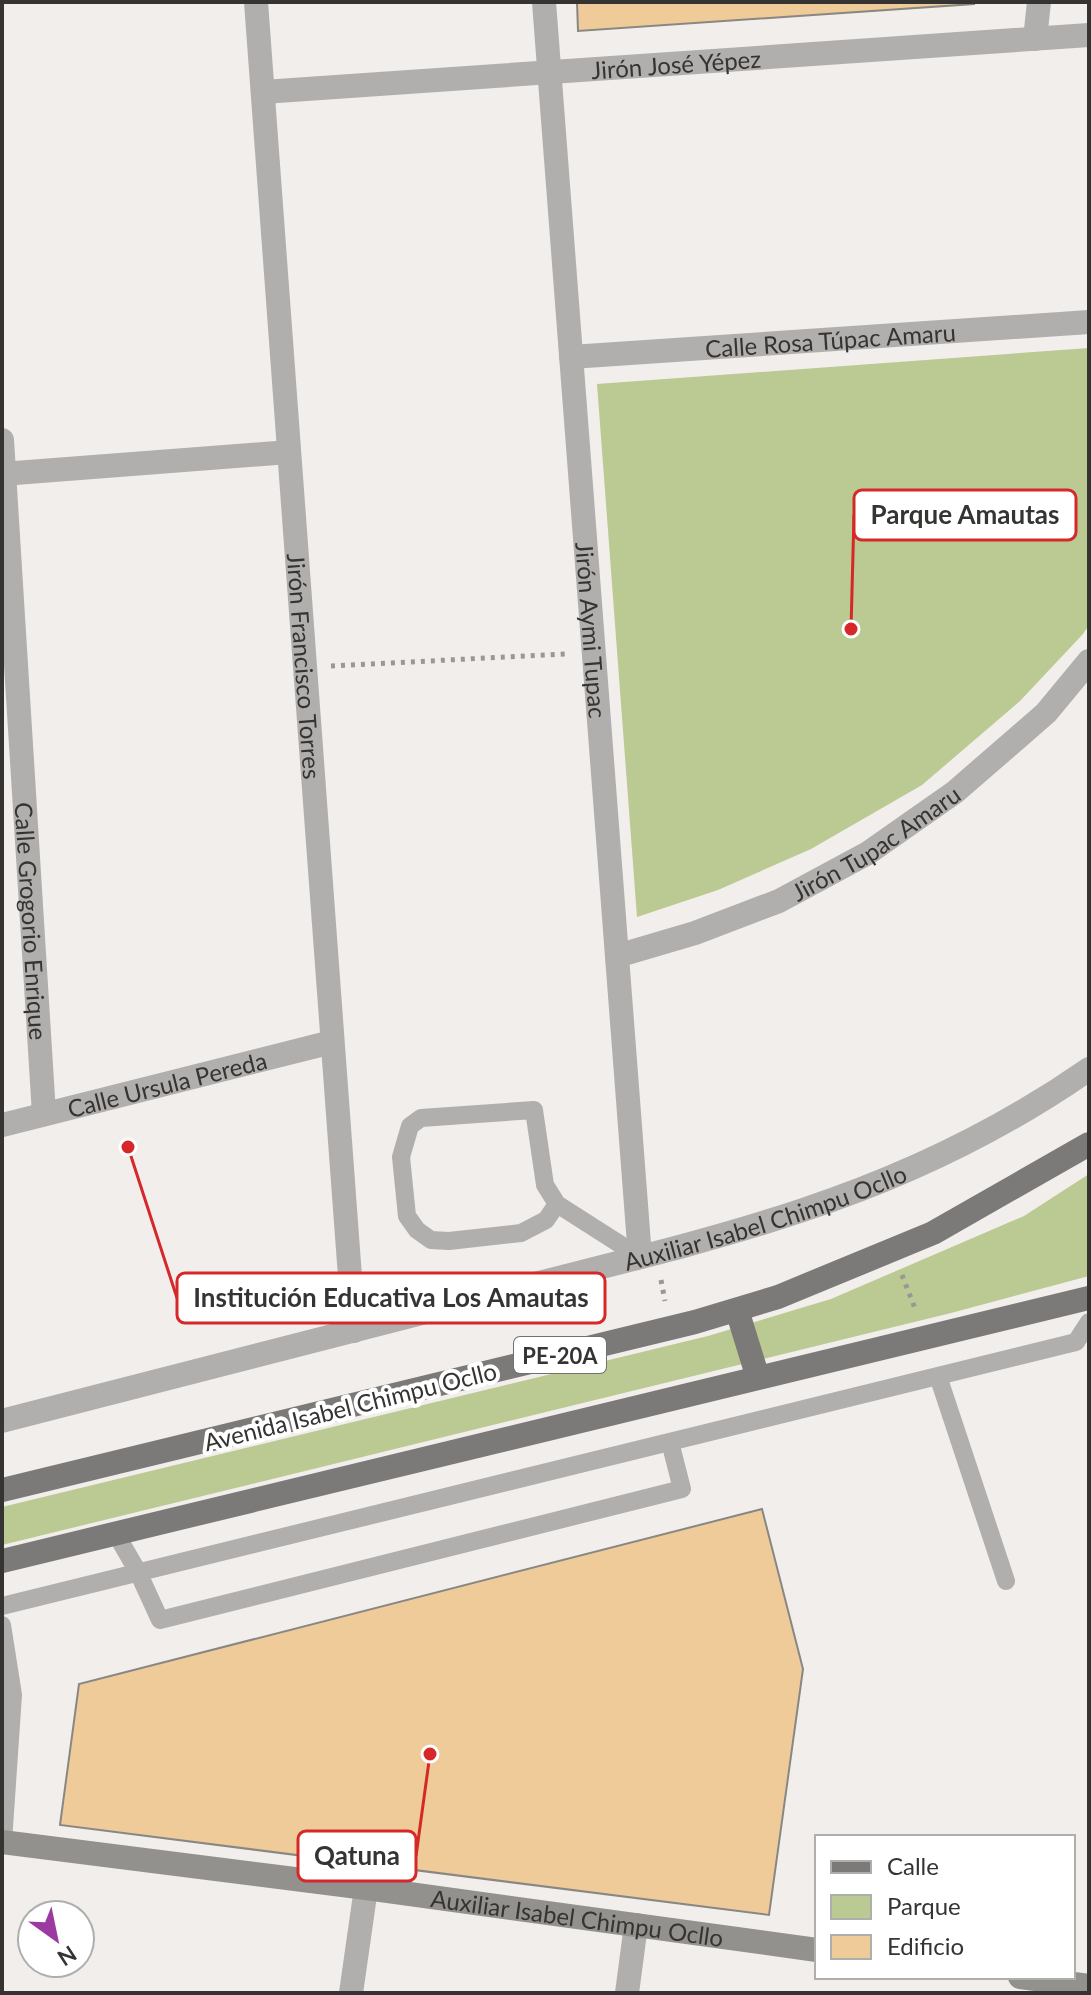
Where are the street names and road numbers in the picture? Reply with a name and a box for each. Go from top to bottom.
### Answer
street label: Jirón José Yépez [590,43,762,84]
street label: Calle Rosa Túpac Amaru [704,317,957,362]
street label: Jirón Aymi Tupac [571,541,613,719]
street label: Jirón Francisco Torres [282,552,328,780]
street label: Jirón Tupac Amaru [786,779,965,906]
street label: Calle Grogorio Enrique [10,801,54,1041]
street label: Calle Ursula Pereda [64,1045,270,1123]
street label: Auxiliar Isabel Chimpu Ocllo [621,1158,911,1275]
road number: PE-20A [514,1337,606,1373]
street label: Avenida Isabel Chimpu Ocllo [201,1356,499,1456]
street label: Auxiliar Isabel Chimpu Ocllo [429,1883,725,1951]

